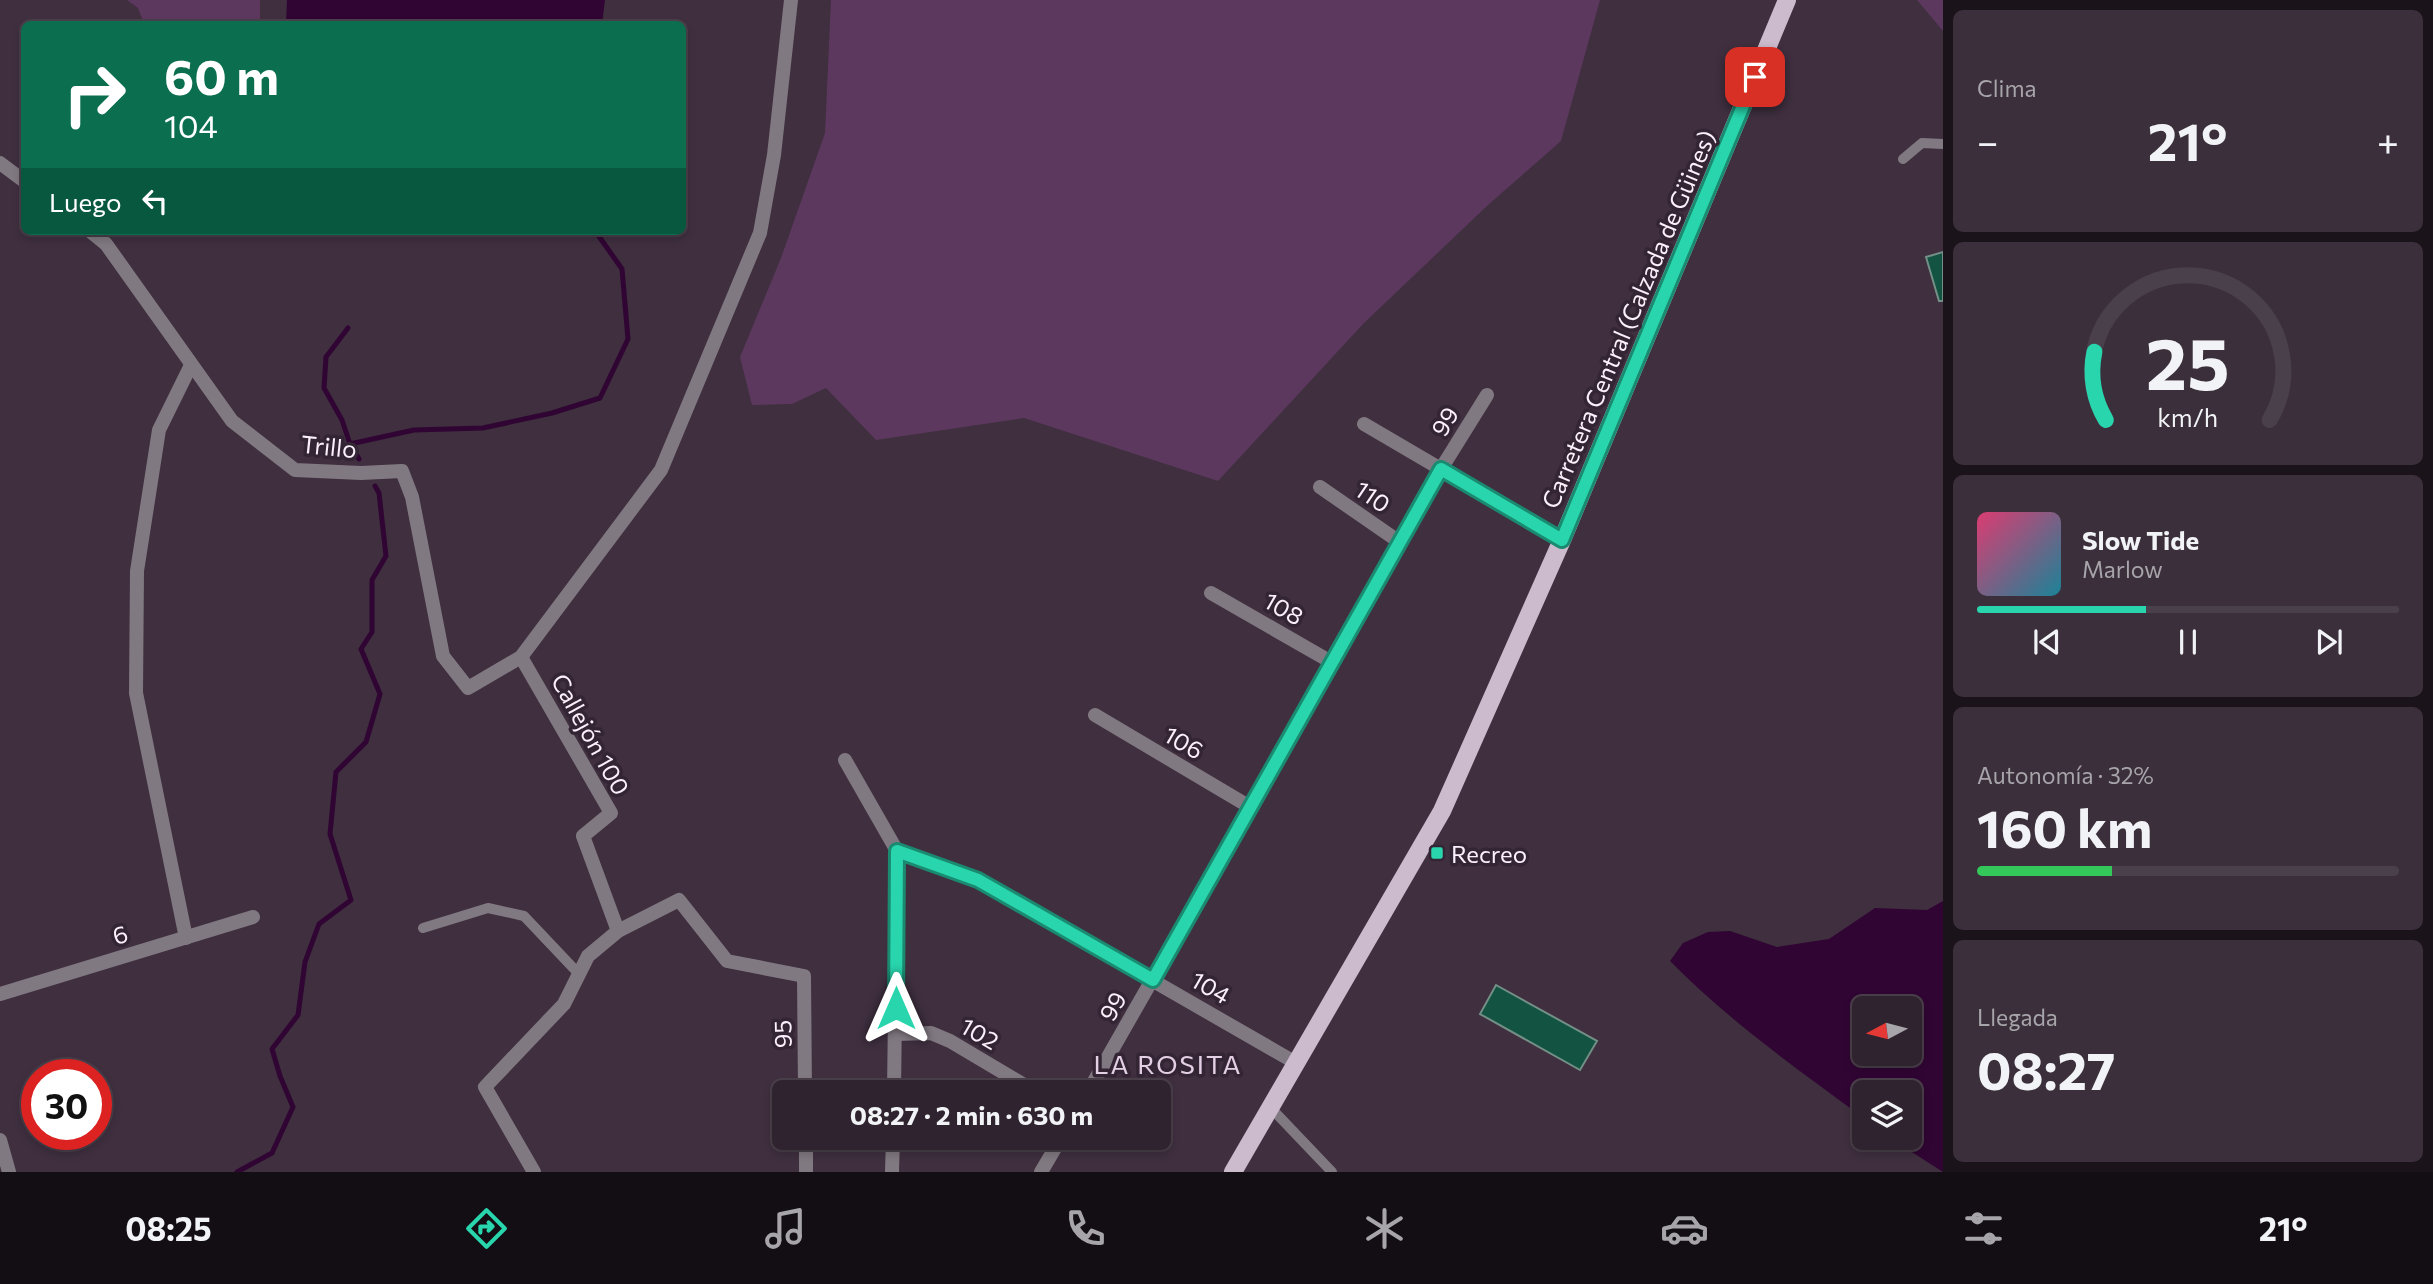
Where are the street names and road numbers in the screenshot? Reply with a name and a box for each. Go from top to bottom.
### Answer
street label: Carretera Central (Calzada de Güines) [1535,126,1721,512]
street label: 99 [1424,401,1464,441]
street label: Trillo [300,429,358,463]
street label: 110 [1350,474,1396,518]
street label: 108 [1259,585,1309,631]
street label: Callejón 100 [546,668,636,800]
street label: 106 [1159,719,1209,765]
street label: 6 [109,918,131,950]
street label: 104 [1186,964,1236,1010]
street label: 99 [1092,986,1132,1026]
street label: 102 [956,1011,1004,1055]
street label: 95 [767,1020,797,1048]

